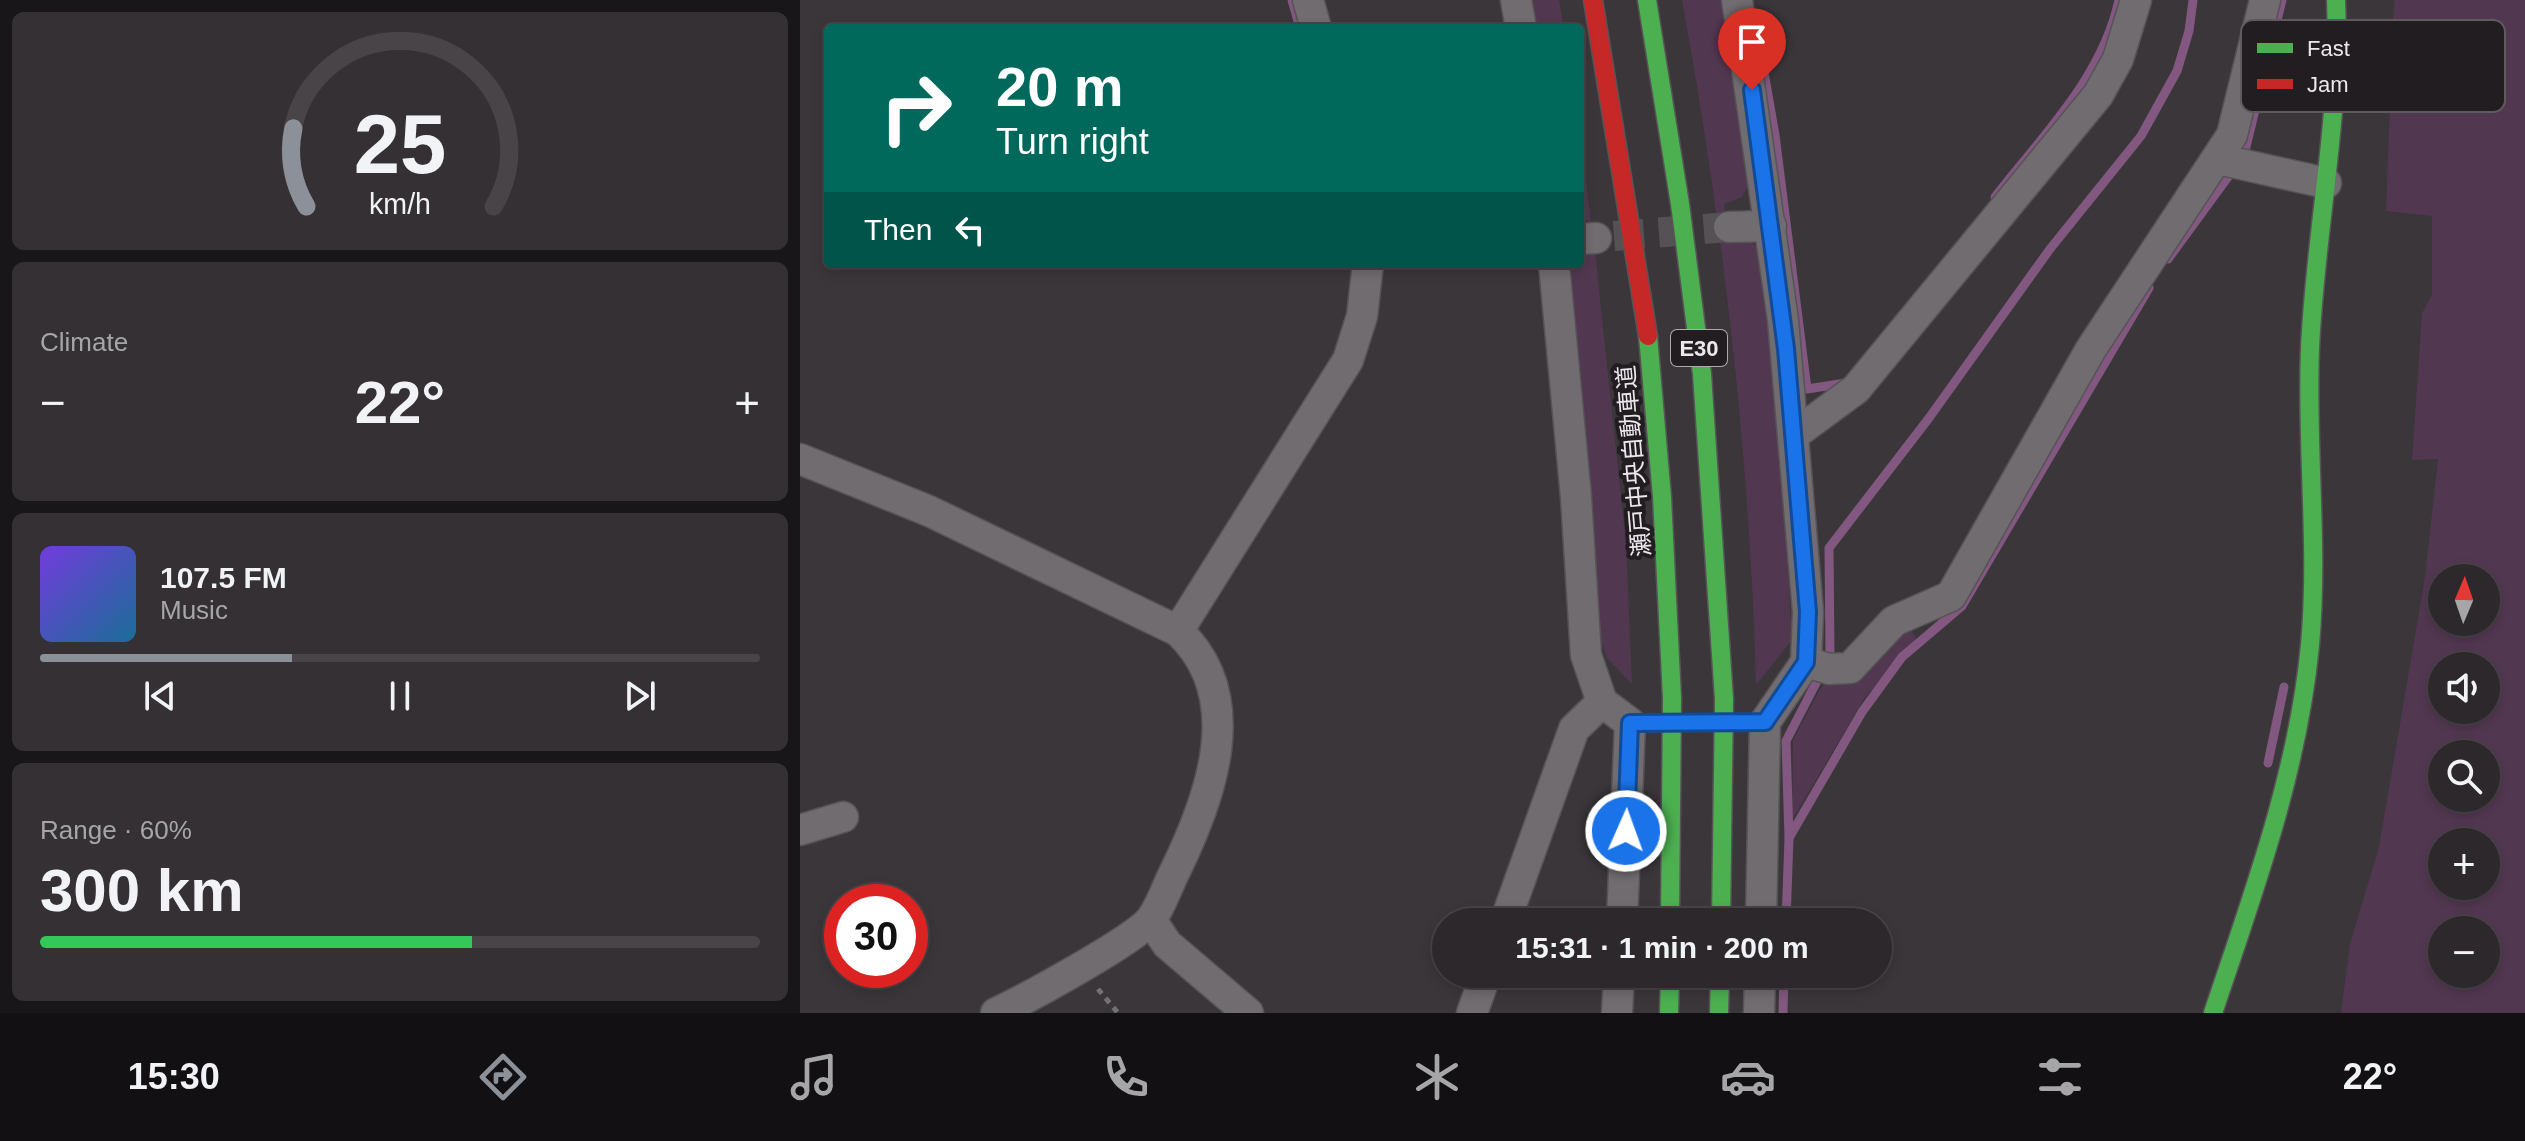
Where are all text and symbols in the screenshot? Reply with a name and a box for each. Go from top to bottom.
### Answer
pin [1718,8,1786,90]
icon: arrive [1730,20,1774,64]
legend [2241,20,2505,112]
text: Fast [2307,36,2350,61]
text: 20 m [996,55,1124,118]
icon: right [864,56,968,160]
text: Jam [2307,72,2349,97]
text: 25 [354,98,446,191]
text: Turn right [996,121,1149,162]
text: km/h [369,188,431,220]
icon: left [948,208,992,252]
text: Then [864,213,932,246]
text: Climate [40,327,128,357]
road number: E30 [1671,330,1727,366]
street label: 瀬戸中央自動車道 [1612,364,1655,558]
text: 22° [355,369,445,436]
text: − [40,378,66,427]
text: + [734,378,760,427]
text: 107.5 FM [160,561,287,594]
north arrow [2428,564,2500,636]
map controls [2428,564,2500,988]
text: Music [160,595,228,625]
button: sound [2428,652,2500,724]
icon: previous [138,674,182,718]
icon: pause [378,674,422,718]
icon: next [618,674,662,718]
button: search [2428,740,2500,812]
position arrow [1584,789,1668,873]
text: Range · 60% [40,815,192,845]
button: + [2428,828,2500,900]
text: 300 km [40,857,244,924]
speed limit sign: 30 [824,884,928,988]
button: − [2428,916,2500,988]
text: 15:31 · 1 min · 200 m [1515,931,1809,964]
icon: directions [475,1049,531,1105]
icon: music [786,1049,842,1105]
icon: phone [1098,1049,1154,1105]
icon: climate [1409,1049,1465,1105]
icon: car [1720,1049,1776,1105]
icon: filters [2032,1049,2088,1105]
text: 15:30 [128,1056,220,1097]
text: 22° [2343,1056,2397,1097]

